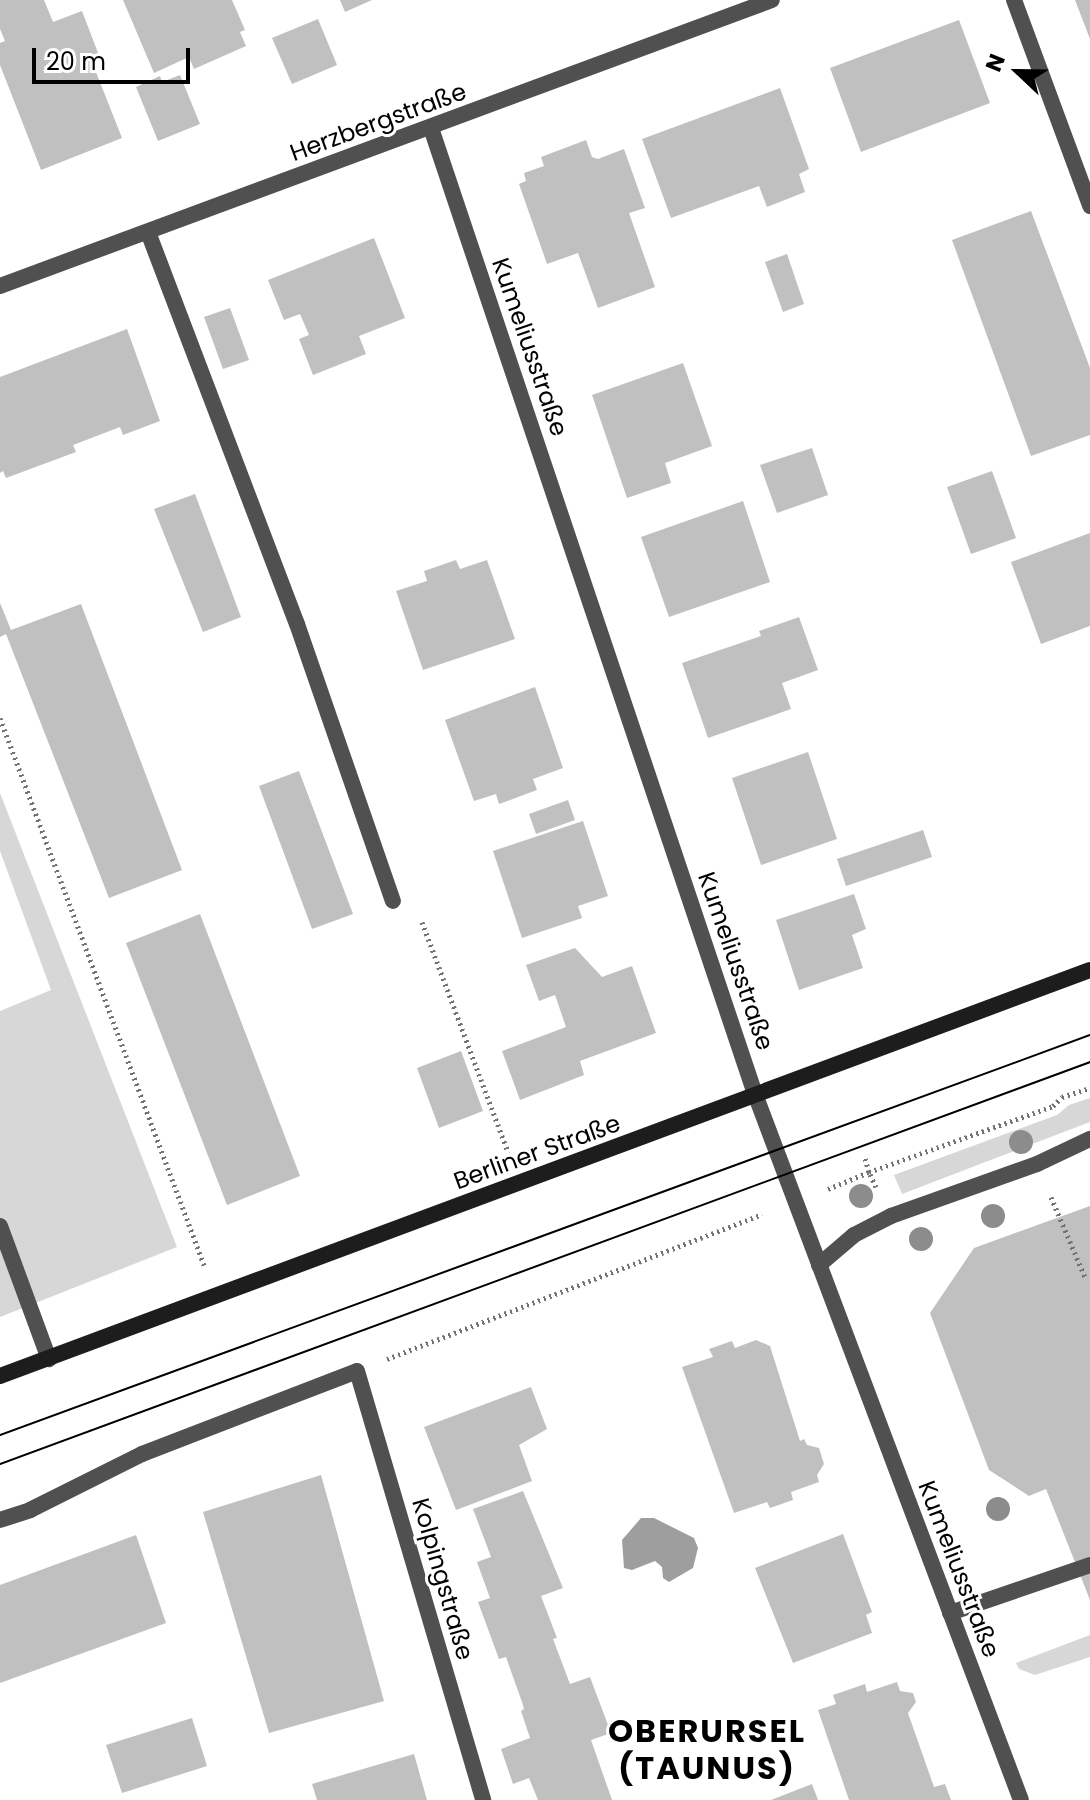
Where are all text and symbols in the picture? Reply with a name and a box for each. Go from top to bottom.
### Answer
scale bar [36,32,194,82]
north arrow [978,32,1058,112]
text: 20 m [46,45,106,78]
text: N [978,49,1013,76]
street label: Herzbergstraße [286,77,470,167]
street label: Kumeliusstraße [486,254,574,440]
street label: Kumeliusstraße [692,868,780,1054]
street label: Berliner Straße [450,1109,624,1195]
street label: Kumeliusstraße [912,1477,1006,1661]
street label: Kolpingstraße [406,1495,480,1663]
district label: OBERURSEL (TAUNUS) [608,1713,806,1788]

